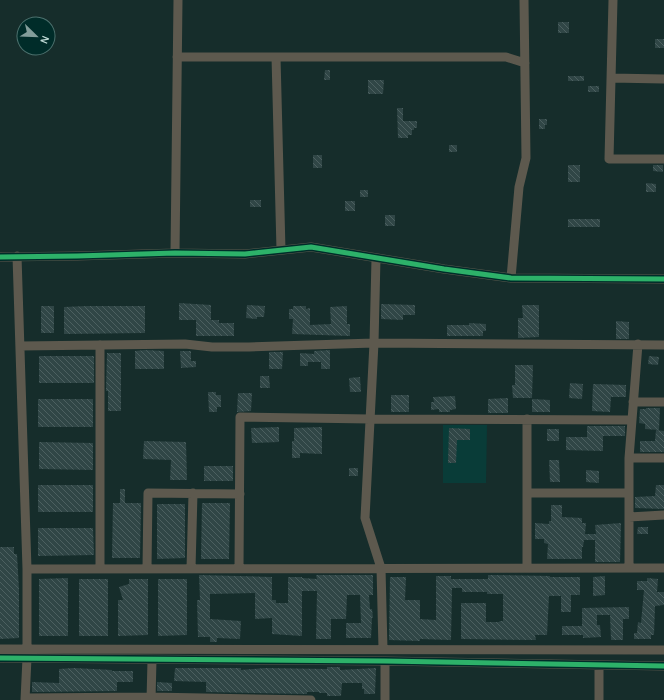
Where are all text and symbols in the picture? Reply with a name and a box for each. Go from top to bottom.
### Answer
north arrow [16,16,56,56]
text: N [37,34,52,46]

